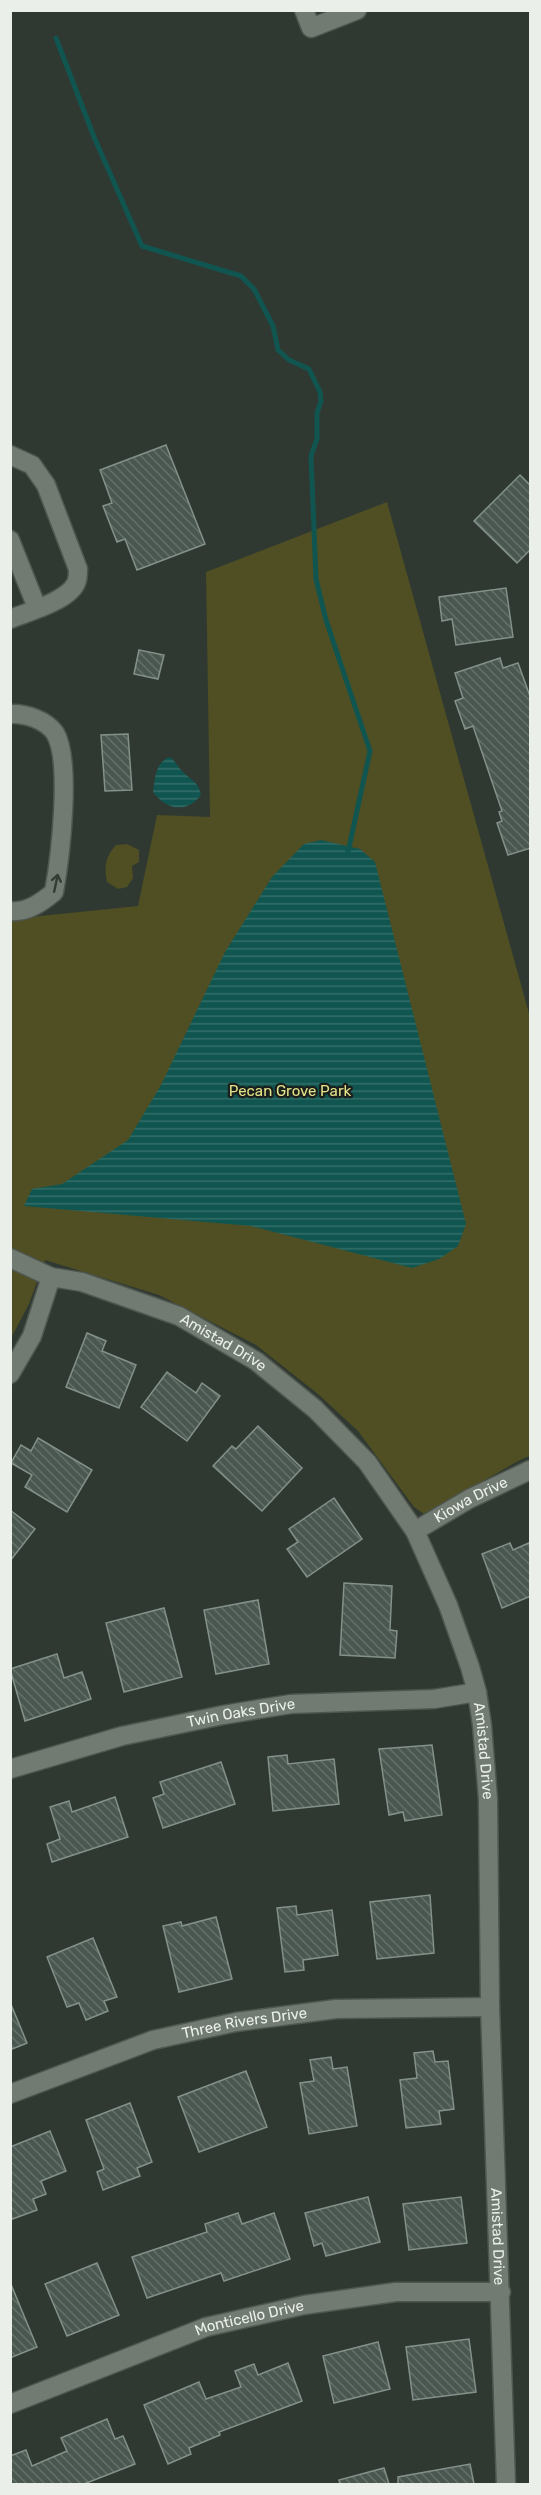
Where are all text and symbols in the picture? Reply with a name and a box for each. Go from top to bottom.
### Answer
one-way arrow [50,874,62,893]
park label: Pecan Grove Park [229,1082,352,1100]
street label: Amistad Drive [177,1310,270,1375]
street label: Kiowa Drive [431,1473,511,1527]
street label: Twin Oaks Drive [185,1694,296,1731]
street label: Amistad Drive [470,1701,497,1800]
street label: Three Rivers Drive [180,2004,308,2042]
street label: Amistad Drive [487,2187,508,2286]
street label: Monticello Drive [192,2296,306,2340]

